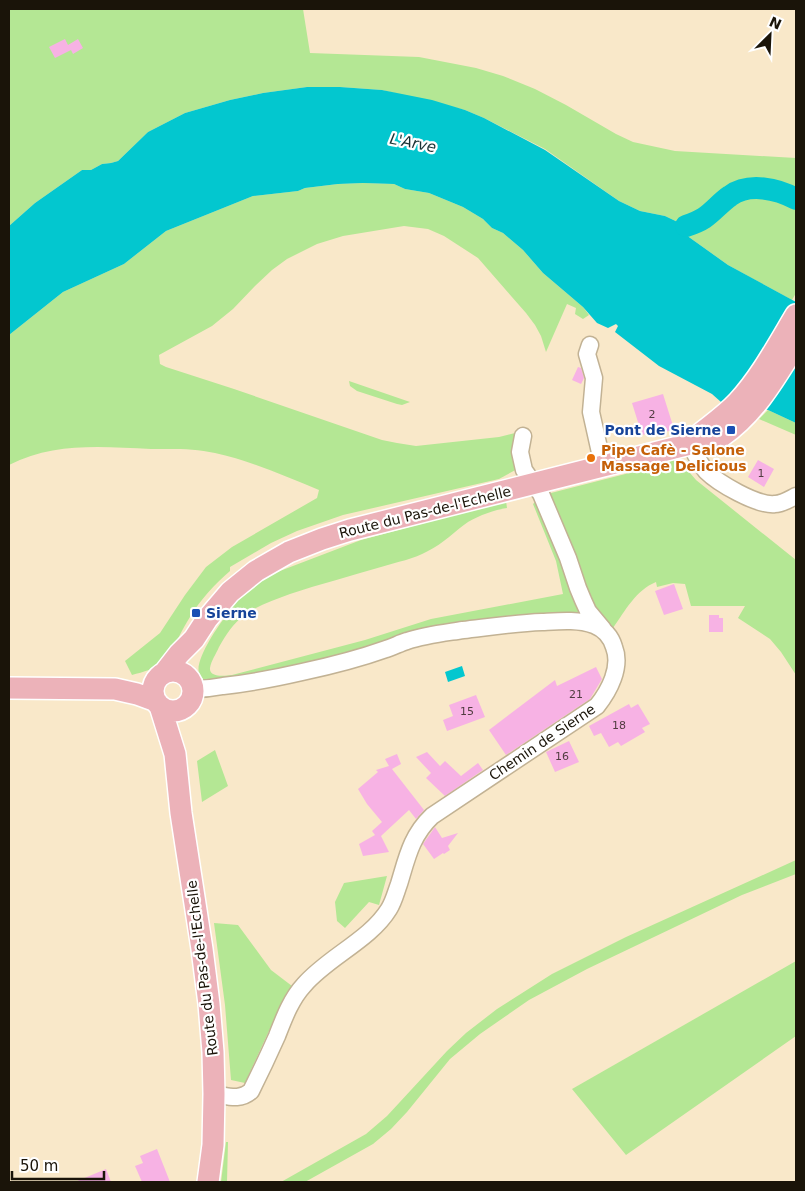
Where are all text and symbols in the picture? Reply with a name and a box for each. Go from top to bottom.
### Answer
north arrow [745,10,795,60]
text: N [767,13,784,33]
water label: L'Arve [388,130,438,156]
house number: 2 [649,408,656,421]
place label: Pont de Sierne [604,422,721,438]
marker: Pont de Sierne [725,424,737,436]
place label: Pipe Cafè - Salone Massage Delicious [601,442,747,474]
marker: Pipe Cafè - Salone Massage Delicious [585,452,597,464]
house number: 1 [758,467,765,480]
street label: Route du Pas-de-l'Echelle [337,483,513,541]
place label: Sierne [206,605,257,621]
marker: Sierne [190,607,202,619]
house number: 21 [569,688,583,701]
street label: Chemin de Sierne [486,701,598,783]
house number: 15 [460,705,474,718]
house number: 18 [612,719,626,732]
house number: 16 [555,750,569,763]
street label: Route du Pas-de-l'Echelle [183,879,221,1057]
scale bar [12,1148,105,1180]
text: 50 m [20,1157,58,1175]

